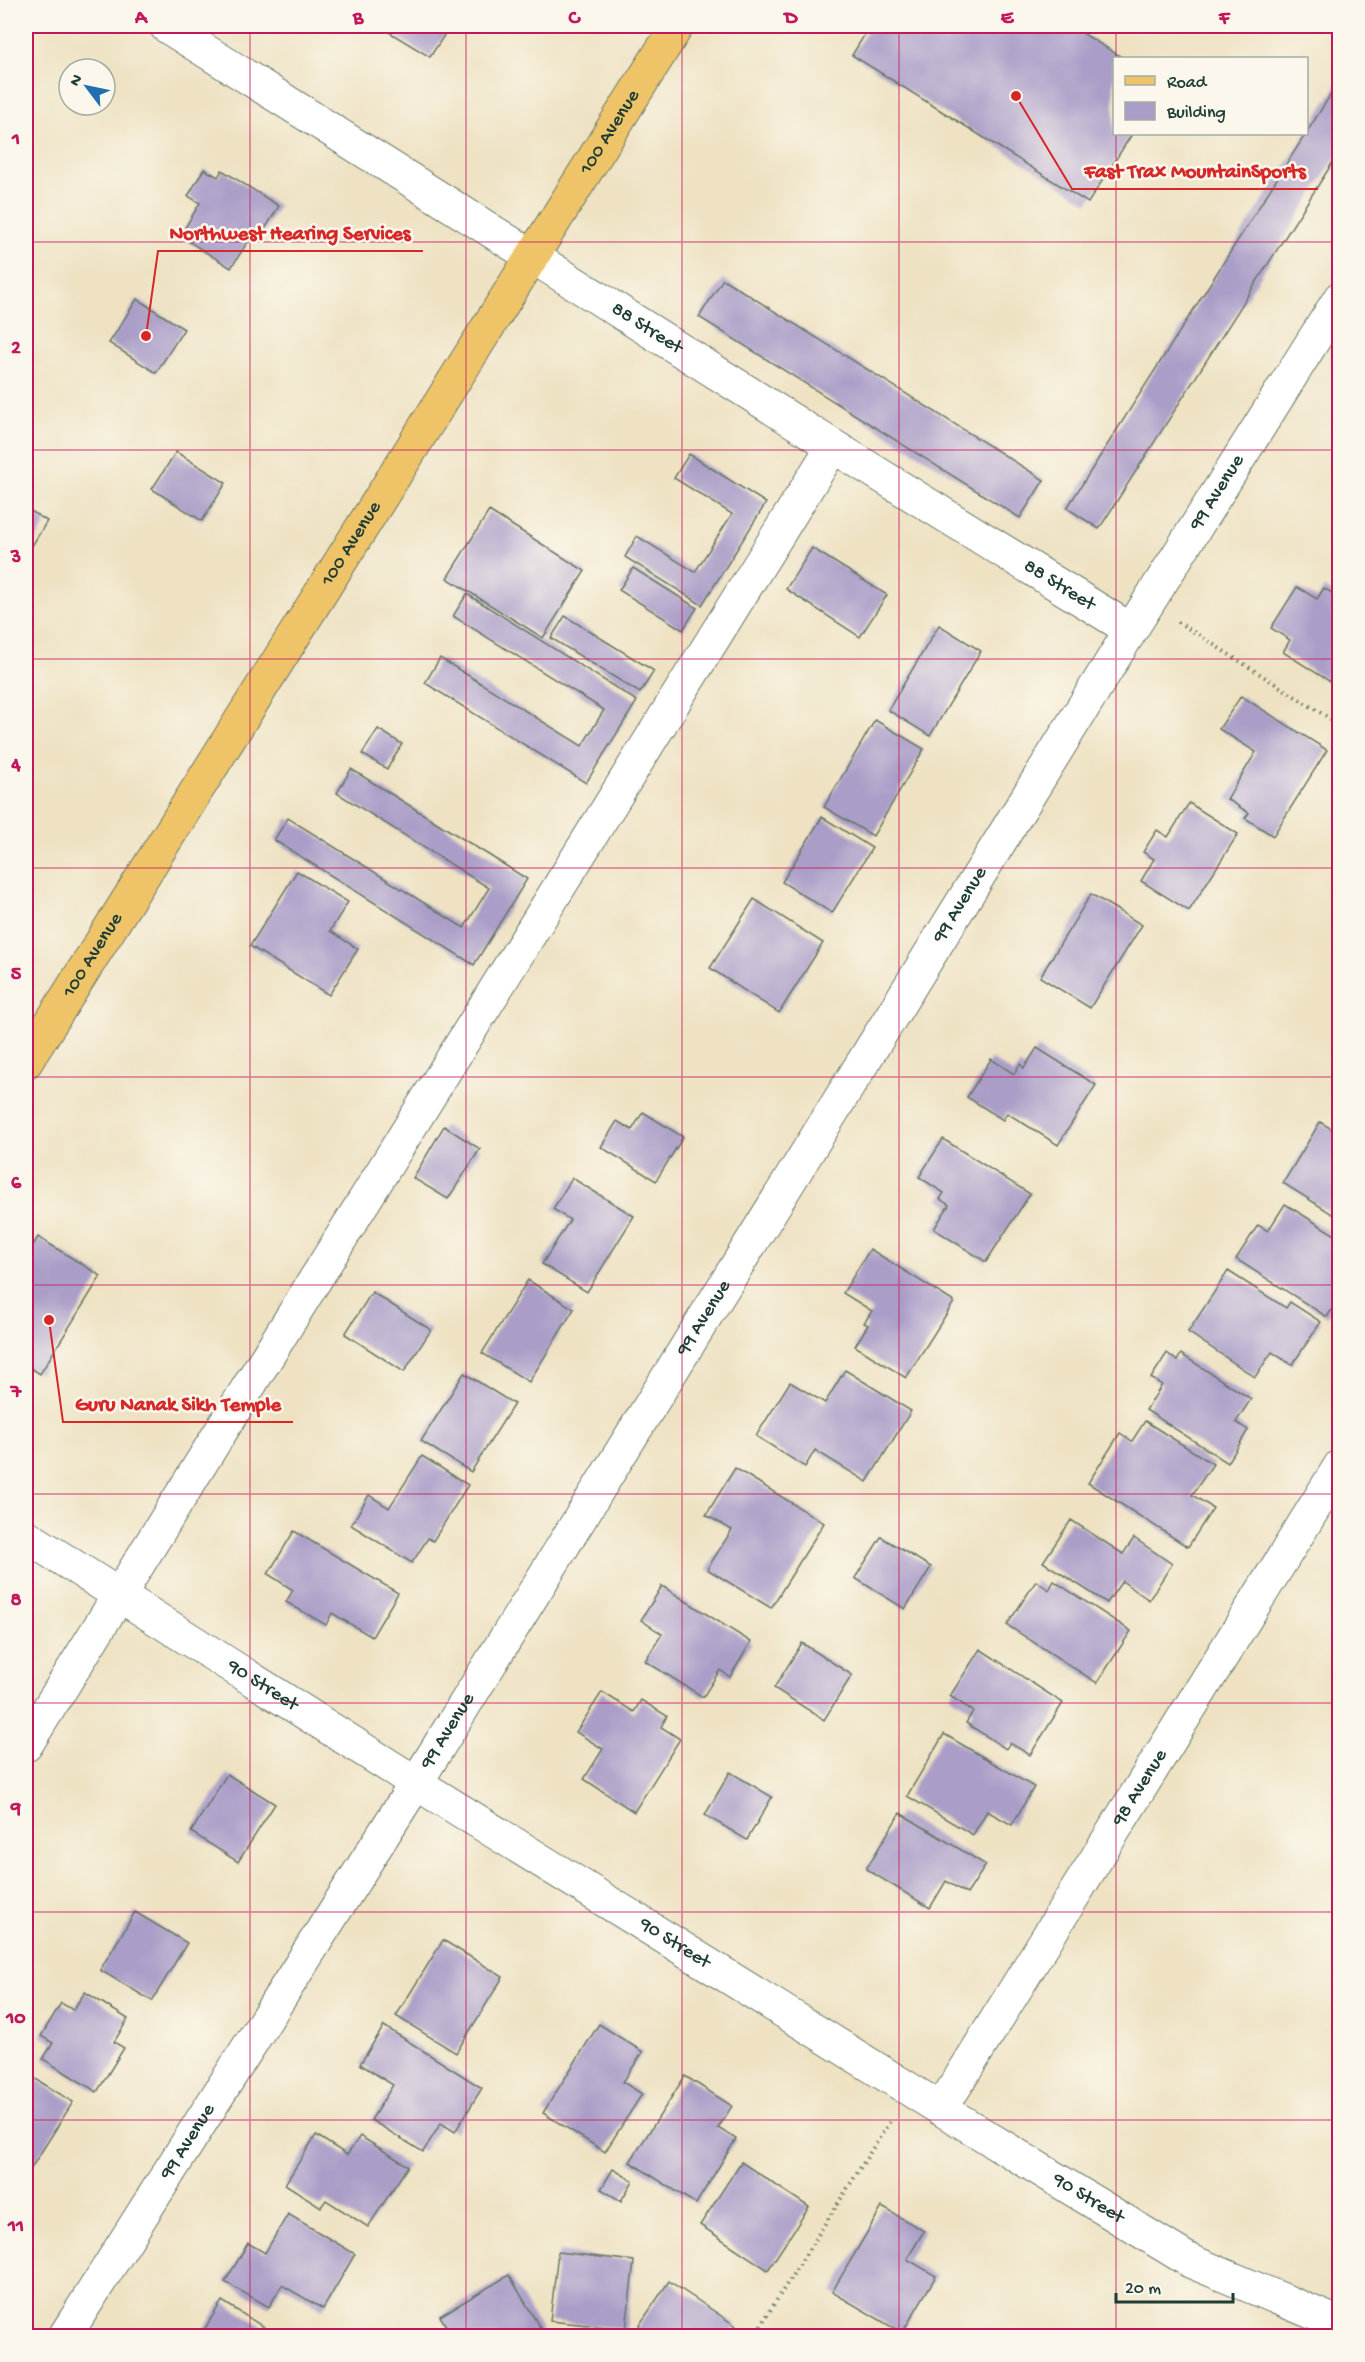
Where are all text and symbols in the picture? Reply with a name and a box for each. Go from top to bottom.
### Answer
text: A [134,8,149,31]
text: B [352,8,364,31]
text: C [568,8,582,31]
text: D [782,8,798,31]
text: E [1001,8,1015,31]
text: F [1218,8,1231,31]
north arrow [57,57,117,117]
legend [1113,57,1308,135]
text: N [66,71,88,90]
text: Road [1167,73,1208,94]
street label: 100 Avenue [574,85,646,180]
text: Building [1166,103,1226,124]
text: 1 [11,129,20,152]
callout: Fast Trax MountainSports [1072,150,1318,189]
text: Fast Trax MountainSports [1083,161,1307,186]
callout: Northwest Hearing Services [158,212,423,251]
text: Northwest Hearing Services [169,223,412,248]
street label: 88 Street [607,298,688,361]
text: 2 [11,338,21,361]
street label: 99 Avenue [1185,450,1250,536]
street label: 100 Avenue [316,497,387,591]
text: 3 [10,547,21,570]
street label: 88 Street [1019,555,1101,617]
text: 4 [10,755,21,778]
street label: 99 Avenue [928,862,993,948]
street label: 100 Avenue [57,908,129,1003]
text: 5 [11,964,22,987]
text: 6 [11,1173,22,1196]
street label: 99 Avenue [672,1275,737,1361]
text: 7 [10,1382,23,1405]
callout: Guru Nanak Sikh Temple [63,1383,293,1422]
text: Guru Nanak Sikh Temple [75,1394,282,1419]
text: 8 [11,1590,22,1613]
street label: 90 Street [222,1654,304,1718]
street label: 99 Avenue [415,1688,481,1774]
street label: 98 Avenue [1107,1745,1173,1831]
text: 9 [10,1799,21,1822]
street label: 90 Street [634,1912,716,1975]
text: 10 [5,2008,26,2031]
street label: 99 Avenue [155,2099,221,2185]
street label: 90 Street [1047,2168,1130,2230]
text: 11 [7,2216,24,2239]
scale bar [1116,2266,1233,2304]
text: 20 m [1125,2279,1161,2300]

